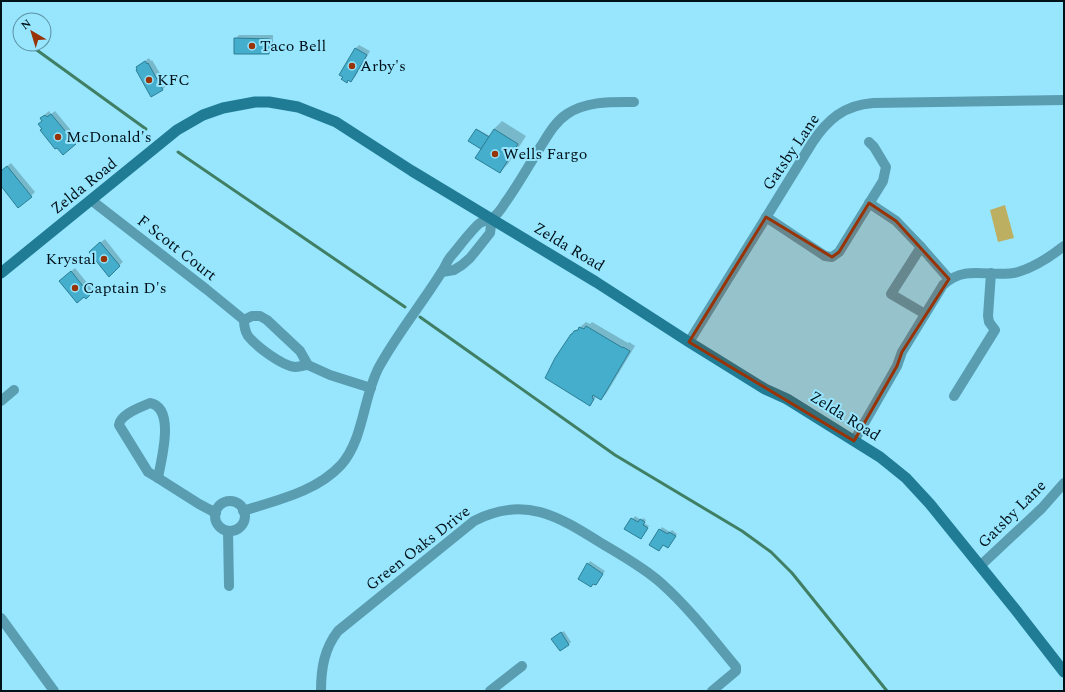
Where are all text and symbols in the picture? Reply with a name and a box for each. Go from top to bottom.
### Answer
north arrow [12,12,52,52]
text: N [17,15,35,34]
place label: Taco Bell [260,34,326,58]
marker: Taco Bell [247,41,257,51]
place label: Arby's [360,54,406,78]
marker: Arby's [347,61,357,71]
place label: KFC [157,68,190,92]
marker: KFC [144,75,154,85]
street label: Gatsby Lane [756,109,826,195]
place label: McDonald's [66,125,152,149]
marker: McDonald's [53,132,63,142]
place label: Wells Fargo [503,142,587,166]
marker: Wells Fargo [490,149,500,159]
street label: Zelda Road [46,152,122,220]
street label: F Scott Court [132,209,222,287]
street label: Zelda Road [529,216,609,278]
place label: Krystal [46,247,96,271]
marker: Krystal [99,254,109,264]
place label: Captain D's [83,276,167,300]
marker: Captain D's [70,283,80,293]
street label: Zelda Road [805,385,885,447]
street label: Gatsby Lane [972,474,1052,554]
street label: Green Oaks Drive [361,500,475,596]

